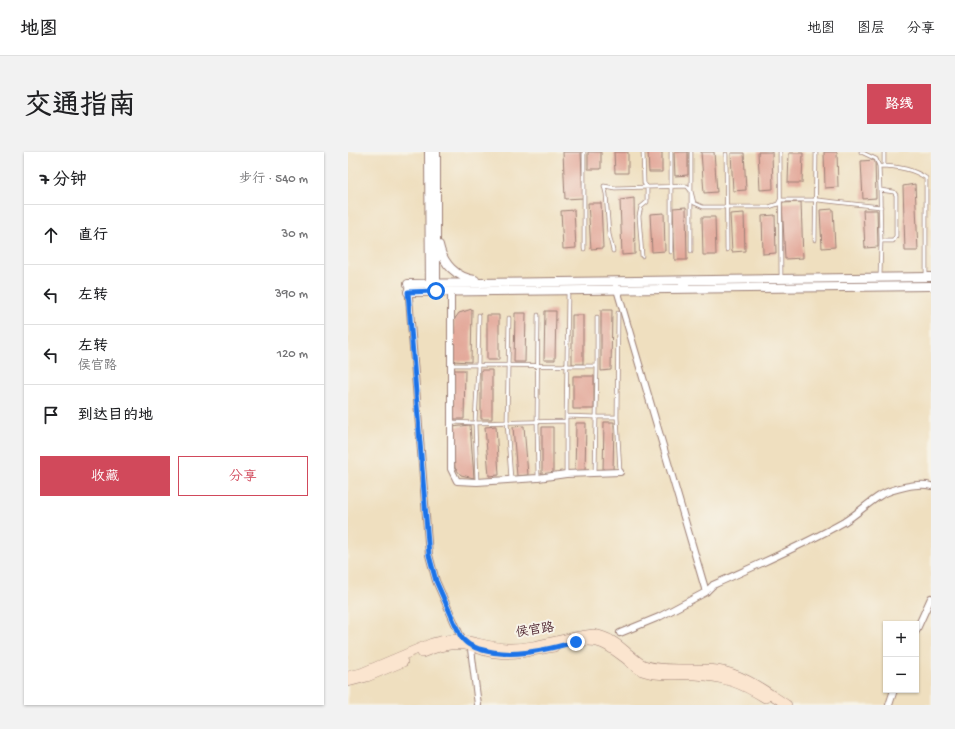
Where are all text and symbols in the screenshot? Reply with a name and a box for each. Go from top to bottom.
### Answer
text: 地图 [20,19,58,42]
text: 地图 [807,21,835,38]
text: 图层 [857,21,885,38]
text: 分享 [907,21,935,38]
button: 路线 [867,84,931,124]
text: 交通指南 [24,91,136,124]
text: 7 分钟 [40,171,87,191]
text: 步行 · 540 m [239,172,308,187]
icon: ahead [40,224,62,246]
text: 直行 [78,227,108,245]
text: 30 m [282,227,308,242]
route start [427,282,445,300]
icon: left [40,284,62,306]
text: 左转 [78,287,108,305]
text: 390 m [275,287,308,302]
text: 左转 [78,338,108,356]
icon: left [40,344,62,366]
text: 120 m [277,347,308,362]
text: 侯官路 [78,359,117,374]
icon: arrive [40,404,62,426]
text: 到达目的地 [78,407,153,425]
button: 收藏 [40,456,170,496]
button: 分享 [178,456,308,496]
street label: 侯官路 [514,620,555,641]
map controls [883,621,919,693]
button: + [883,621,919,657]
route end [567,633,585,651]
button: − [883,657,919,693]

